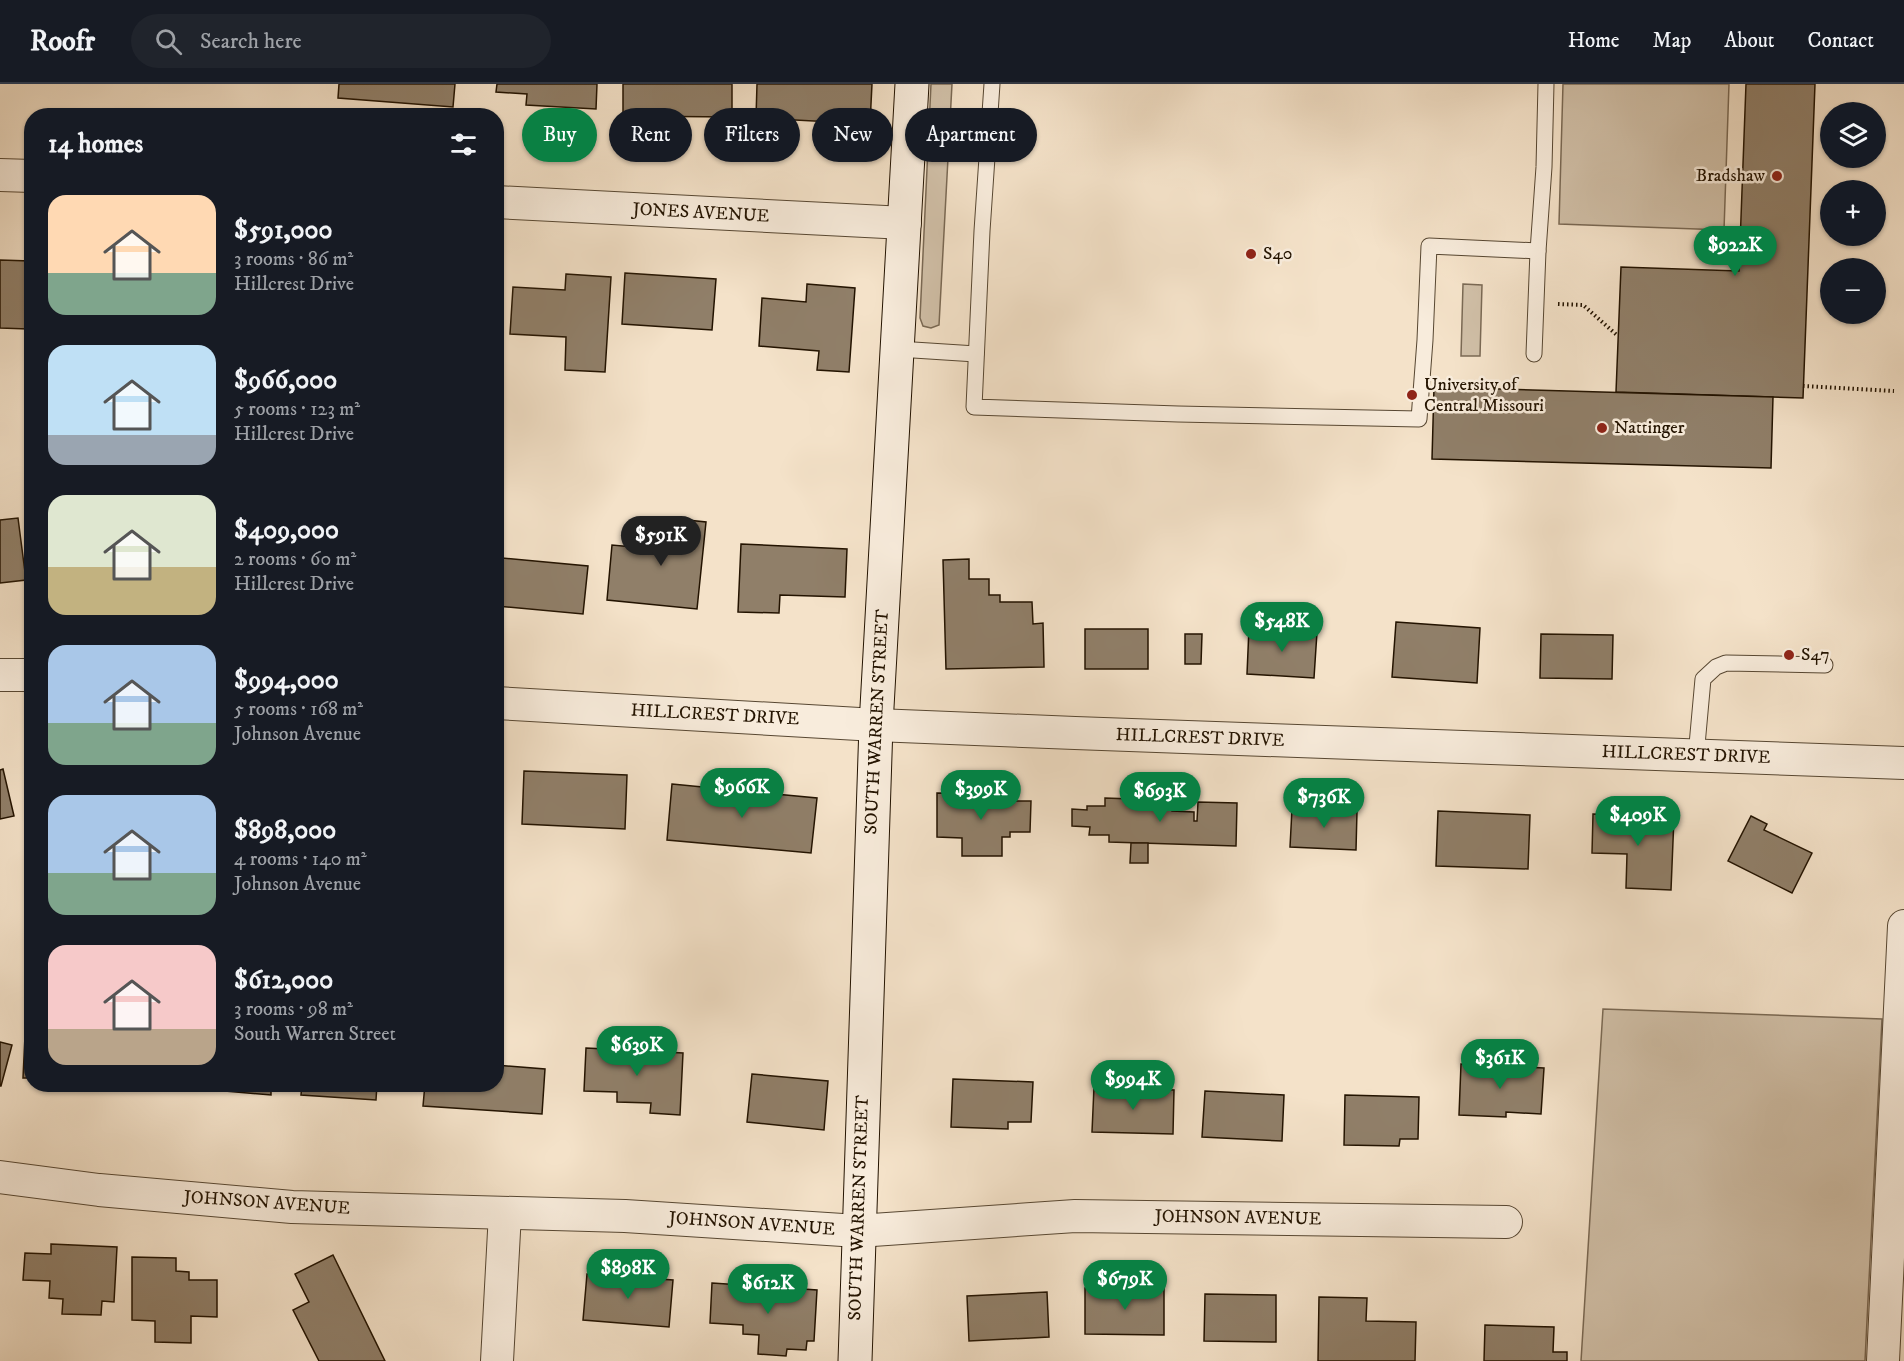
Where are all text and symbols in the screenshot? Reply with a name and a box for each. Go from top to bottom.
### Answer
search box [131,14,551,68]
text: Roofr [30,24,95,59]
icon: search [152,25,185,58]
text: Search here [200,28,302,55]
text: Home [1568,28,1620,54]
text: Map [1653,28,1691,54]
text: About [1724,28,1775,54]
text: Contact [1808,28,1874,54]
map controls [1820,102,1886,324]
button: layers [1820,102,1886,168]
chip: Buy [522,108,597,162]
chip: Rent [609,108,692,162]
chip: Filters [704,108,800,162]
chip: New [812,108,893,162]
chip: Apartment [905,108,1037,162]
text: 14 homes [48,128,143,161]
icon: filters [447,128,480,161]
place label: Bradshaw [1696,165,1766,187]
marker: Bradshaw [1770,169,1784,183]
button: + [1820,180,1886,246]
street label: JONES AVENUE [630,198,770,228]
text: $591,000 [234,214,333,247]
icon: home [96,219,168,291]
pin: $922K [1693,226,1777,277]
text: $922K [1708,233,1762,258]
place label: S40 [1263,243,1293,265]
text: 3 rooms · 86 m² [234,247,353,272]
marker: S40 [1244,247,1258,261]
button: − [1820,258,1886,324]
text: Hillcrest Drive [234,272,354,297]
text: $966,000 [234,364,337,397]
icon: home [96,369,168,441]
place label: University of Central Missouri [1424,374,1544,417]
marker: University of Central Missouri [1405,388,1419,402]
text: 5 rooms · 123 m² [234,397,360,422]
place label: Nattinger [1614,417,1685,439]
marker: Nattinger [1595,421,1609,435]
text: Hillcrest Drive [234,422,354,447]
text: $409,000 [234,514,339,547]
pin: $591K [619,516,703,567]
icon: home [96,519,168,591]
text: $591K [635,523,687,548]
text: 2 rooms · 60 m² [234,547,356,572]
text: Hillcrest Drive [234,572,354,597]
pin: $548K [1240,602,1324,653]
street label: SOUTH WARREN STREET [860,608,894,835]
text: $548K [1254,609,1310,634]
place label: S47 [1801,644,1830,666]
marker: S47 [1782,648,1796,662]
text: $994,000 [234,664,339,697]
icon: home [96,669,168,741]
text: 5 rooms · 168 m² [234,697,363,722]
street label: HILLCREST DRIVE [630,700,800,730]
text: Johnson Avenue [234,722,361,747]
street label: HILLCREST DRIVE [1115,724,1285,752]
street label: HILLCREST DRIVE [1601,741,1771,769]
pin: $966K [700,768,784,819]
pin: $399K [939,770,1023,821]
pin: $693K [1118,772,1202,823]
text: $966K [714,775,770,800]
text: $399K [955,777,1007,802]
pin: $736K [1282,778,1366,829]
text: $693K [1134,779,1186,804]
text: $736K [1297,785,1351,810]
pin: $409K [1596,796,1680,847]
text: $409K [1609,803,1667,828]
text: $898,000 [234,814,336,847]
icon: home [96,819,168,891]
text: 4 rooms · 140 m² [234,847,367,872]
text: Johnson Avenue [234,872,361,897]
text: $612,000 [234,964,333,997]
icon: home [96,969,168,1041]
text: 3 rooms · 98 m² [234,997,353,1022]
text: South Warren Street [234,1022,396,1047]
pin: $639K [595,1026,679,1077]
text: $639K [611,1033,663,1058]
pin: $361K [1458,1039,1542,1090]
text: $361K [1475,1046,1525,1071]
pin: $994K [1091,1060,1175,1111]
text: $994K [1105,1067,1161,1092]
street label: SOUTH WARREN STREET [844,1095,874,1321]
street label: JOHNSON AVENUE [181,1186,351,1220]
street label: JOHNSON AVENUE [1153,1206,1322,1230]
street label: JOHNSON AVENUE [666,1207,836,1241]
pin: $898K [586,1249,670,1300]
text: $898K [601,1256,655,1281]
pin: $679K [1083,1260,1167,1311]
pin: $612K [726,1264,810,1315]
text: $679K [1097,1267,1153,1292]
text: $612K [742,1271,794,1296]

